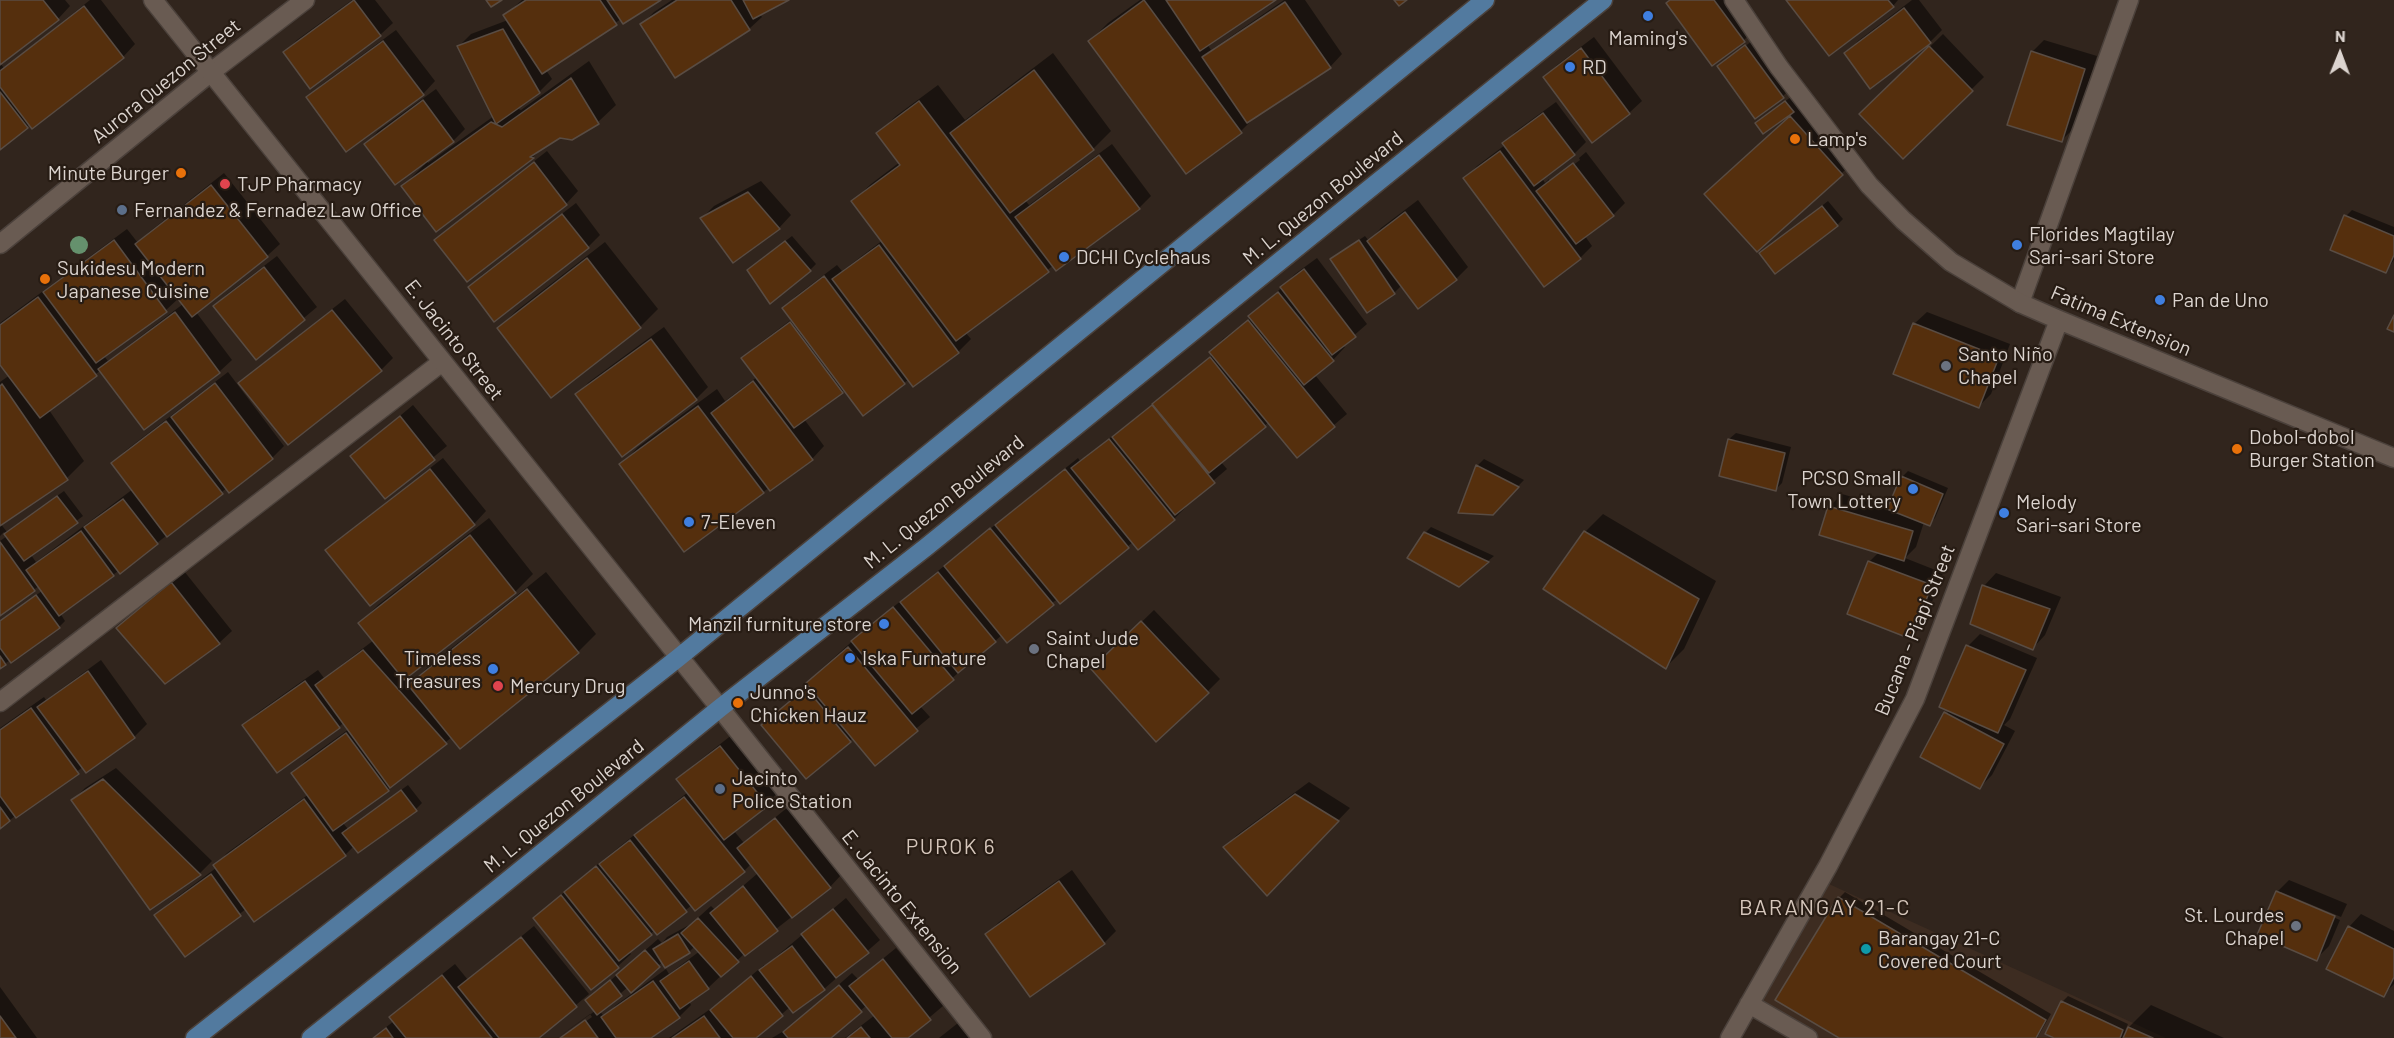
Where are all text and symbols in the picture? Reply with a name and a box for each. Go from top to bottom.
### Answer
marker: Maming's [1641,9,1655,23]
street label: Aurora Quezon Street [87,14,245,148]
north arrow [2310,24,2370,84]
place label: Maming's [1608,26,1688,50]
text: N [2335,26,2346,45]
place label: RD [1582,55,1607,79]
marker: RD [1563,60,1577,74]
street label: M. L. Quezon Boulevard [1238,126,1408,270]
place label: Lamp's [1807,127,1867,151]
marker: Lamp's [1788,132,1802,146]
place label: Minute Burger [48,161,169,185]
marker: Minute Burger [174,166,188,180]
place label: TJP Pharmacy [237,172,362,196]
marker: TJP Pharmacy [218,177,232,191]
place label: Fernandez & Fernadez Law Office [134,198,422,222]
marker: Fernandez & Fernadez Law Office [115,203,129,217]
place label: Florides Magtilay Sari-sari Store [2029,222,2175,269]
marker: Florides Magtilay Sari-sari Store [2010,238,2024,252]
place label: DCHI Cyclehaus [1076,245,1211,269]
marker: DCHI Cyclehaus [1057,250,1071,264]
place label: Sukidesu Modern Japanese Cuisine [57,256,209,303]
marker: Sukidesu Modern Japanese Cuisine [38,272,52,286]
street label: E. Jacinto Street [400,275,508,405]
street label: Fatima Extension [2047,281,2195,361]
place label: Pan de Uno [2172,288,2269,312]
marker: Pan de Uno [2153,293,2167,307]
place label: Santo Niño Chapel [1958,342,2053,389]
marker: Santo Niño Chapel [1939,359,1953,373]
place label: Dobol-dobol Burger Station [2249,425,2375,472]
street label: M. L. Quezon Boulevard [859,430,1029,574]
marker: Dobol-dobol Burger Station [2230,442,2244,456]
place label: PCSO Small Town Lottery [1787,466,1901,513]
marker: PCSO Small Town Lottery [1906,482,1920,496]
place label: Melody Sari-sari Store [2016,490,2142,537]
marker: Melody Sari-sari Store [1997,506,2011,520]
place label: 7-Eleven [701,510,776,534]
marker: 7-Eleven [682,515,696,529]
street label: Bucana - Piapi Street [1870,541,1960,719]
place label: Manzil furniture store [688,612,872,636]
marker: Manzil furniture store [877,617,891,631]
place label: Saint Jude Chapel [1046,626,1139,673]
marker: Saint Jude Chapel [1027,642,1041,656]
place label: Timeless Treasures [395,646,481,693]
place label: Iska Furnature [862,646,987,670]
marker: Iska Furnature [843,651,857,665]
marker: Timeless Treasures [486,662,500,676]
place label: Mercury Drug [510,674,625,698]
marker: Mercury Drug [491,679,505,693]
place label: Junno's Chicken Hauz [750,680,866,727]
marker: Junno's Chicken Hauz [731,696,745,710]
street label: M. L. Quezon Boulevard [479,734,649,878]
place label: Jacinto Police Station [732,766,852,813]
marker: Jacinto Police Station [713,782,727,796]
street label: E. Jacinto Extension [837,825,967,979]
district label: PUROK 6 [906,834,996,860]
district label: BARANGAY 21-C [1739,895,1911,921]
place label: St. Lourdes Chapel [2184,903,2284,950]
marker: St. Lourdes Chapel [2289,919,2303,933]
place label: Barangay 21-C Covered Court [1878,926,2002,973]
marker: Barangay 21-C Covered Court [1859,942,1873,956]

